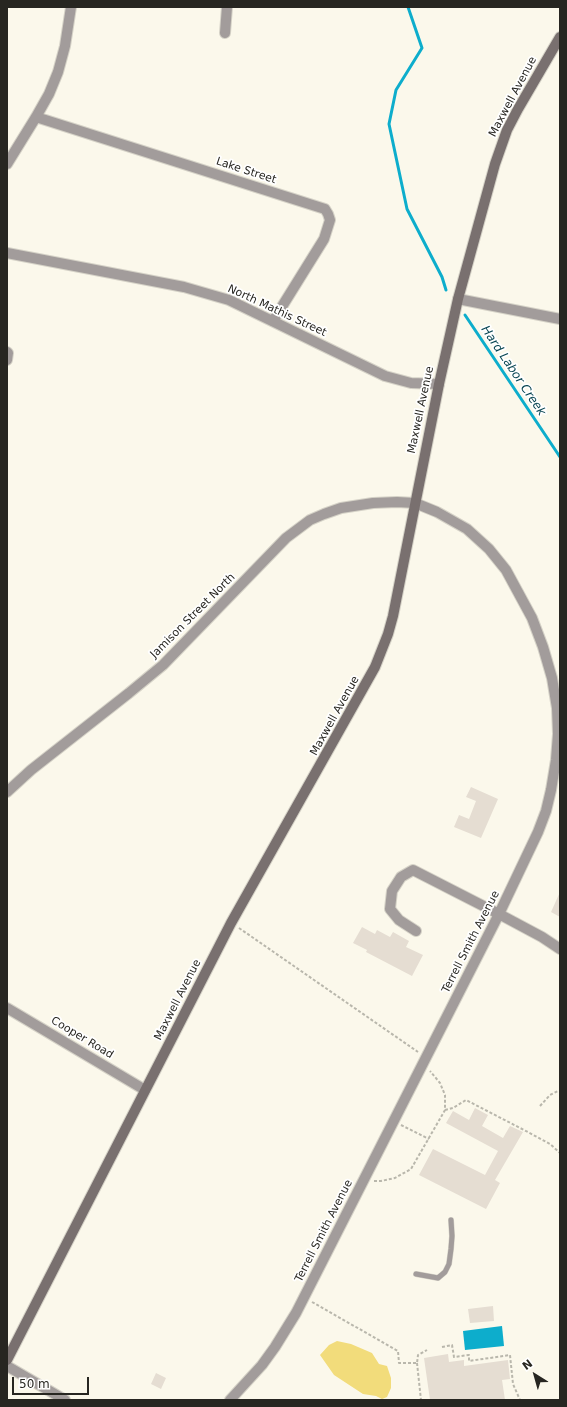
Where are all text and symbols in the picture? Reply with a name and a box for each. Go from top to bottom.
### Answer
street label: Maxwell Avenue [486,55,540,139]
street label: Lake Street [214,155,278,187]
street label: North Mathis Street [226,282,328,340]
water label: Hard Labor Creek [478,323,548,419]
street label: Maxwell Avenue [405,365,437,455]
street label: Jamison Street North [148,571,238,661]
street label: Maxwell Avenue [308,674,362,758]
street label: Terrell Smith Avenue [439,889,503,995]
street label: Maxwell Avenue [152,957,204,1043]
street label: Cooper Road [48,1014,116,1062]
street label: Terrell Smith Avenue [292,1178,356,1284]
north arrow [515,1355,555,1395]
text: N [520,1357,535,1373]
scale bar [14,1369,91,1395]
text: 50 m [19,1377,50,1391]

